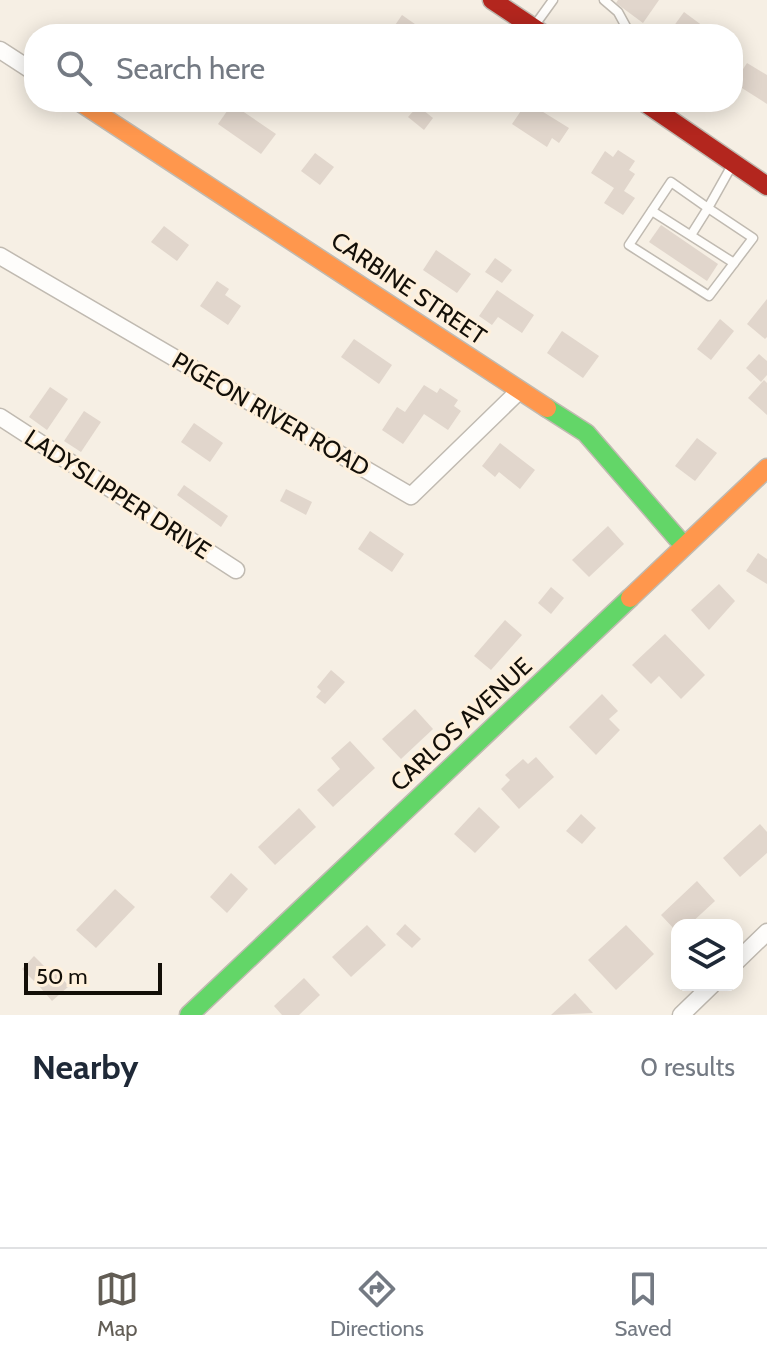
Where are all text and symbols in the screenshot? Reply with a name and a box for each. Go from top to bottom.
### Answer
search box [24,24,743,112]
icon: search [52,46,96,90]
text: Search here [116,50,265,87]
street label: CARBINE STREET [326,225,492,351]
street label: PIGEON RIVER ROAD [167,346,375,482]
street label: LADYSLIPPER DRIVE [20,423,216,565]
street label: CARLOS AVENUE [384,651,538,797]
map controls [671,919,743,991]
button: layers [671,919,743,991]
scale bar [24,959,162,995]
text: 50 m [36,963,88,990]
text: Nearby [32,1046,139,1088]
text: 0 results [640,1051,735,1083]
tab: Map [95,1267,139,1342]
tab: Directions [330,1267,424,1342]
tab: Saved [615,1267,672,1342]

